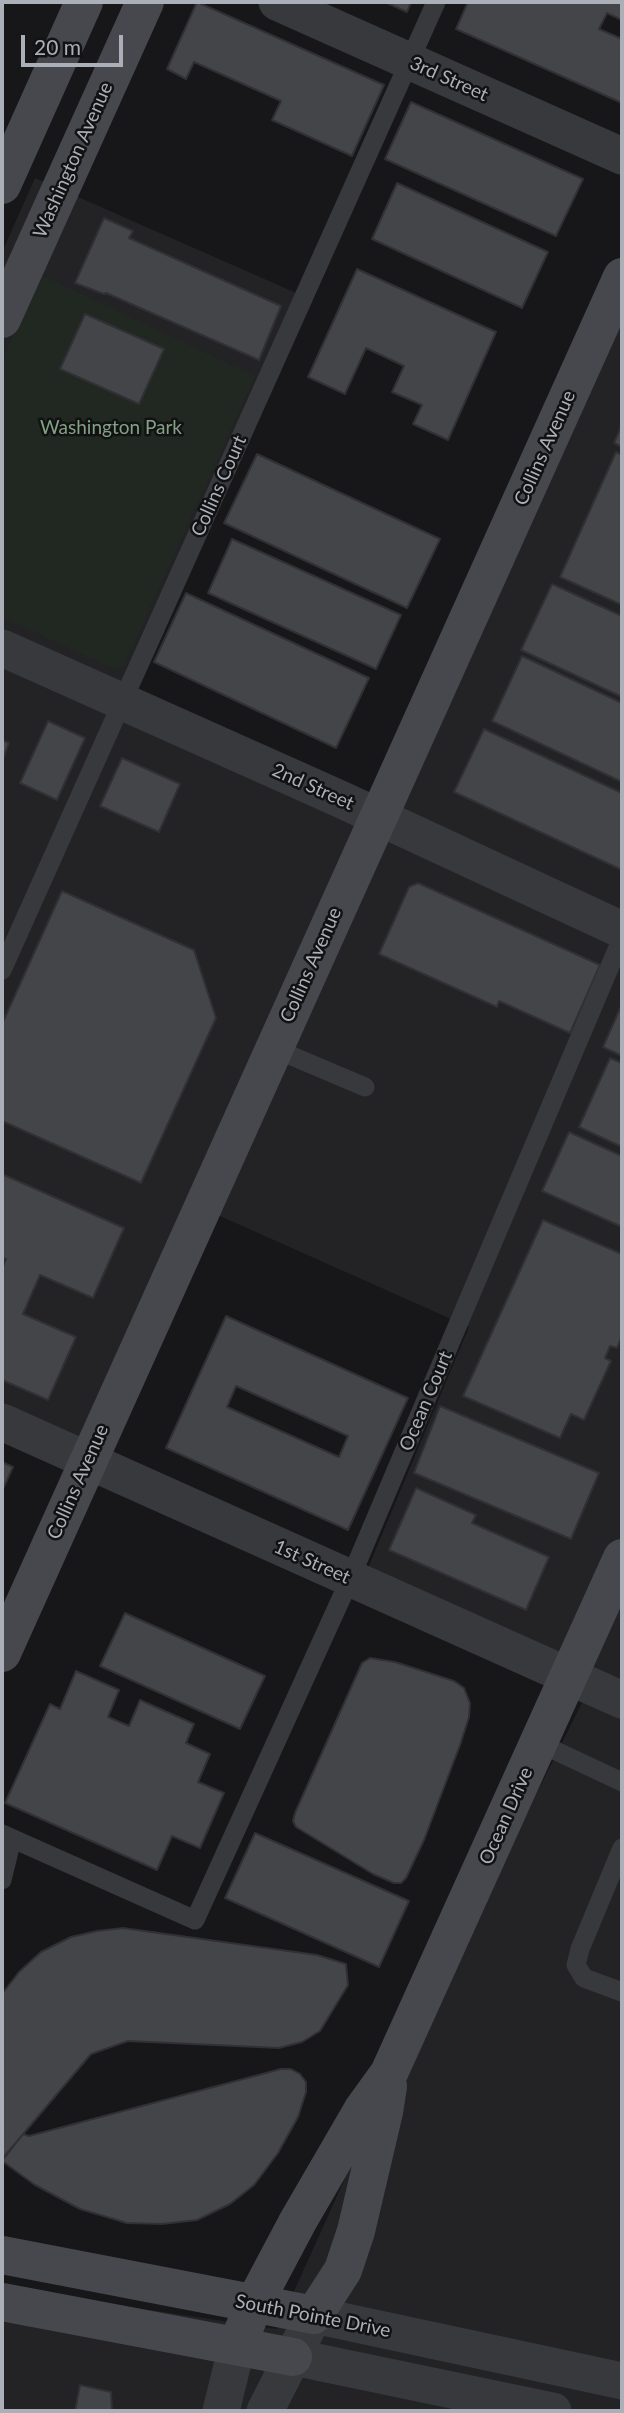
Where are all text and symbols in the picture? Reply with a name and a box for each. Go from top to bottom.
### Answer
scale bar [24,21,126,65]
text: 20 m [34,34,81,59]
street label: 3rd Street [406,52,492,106]
street label: Washington Avenue [28,79,118,241]
street label: Collins Avenue [509,387,581,509]
park label: Washington Park [40,417,182,439]
street label: Collins Court [187,432,251,540]
street label: 2nd Street [269,759,357,815]
street label: Collins Avenue [275,904,347,1026]
street label: Ocean Court [395,1348,457,1454]
street label: Collins Avenue [42,1421,114,1543]
street label: 1st Street [270,1535,354,1589]
street label: Ocean Drive [474,1764,538,1868]
street label: South Pointe Drive [233,2290,393,2342]

